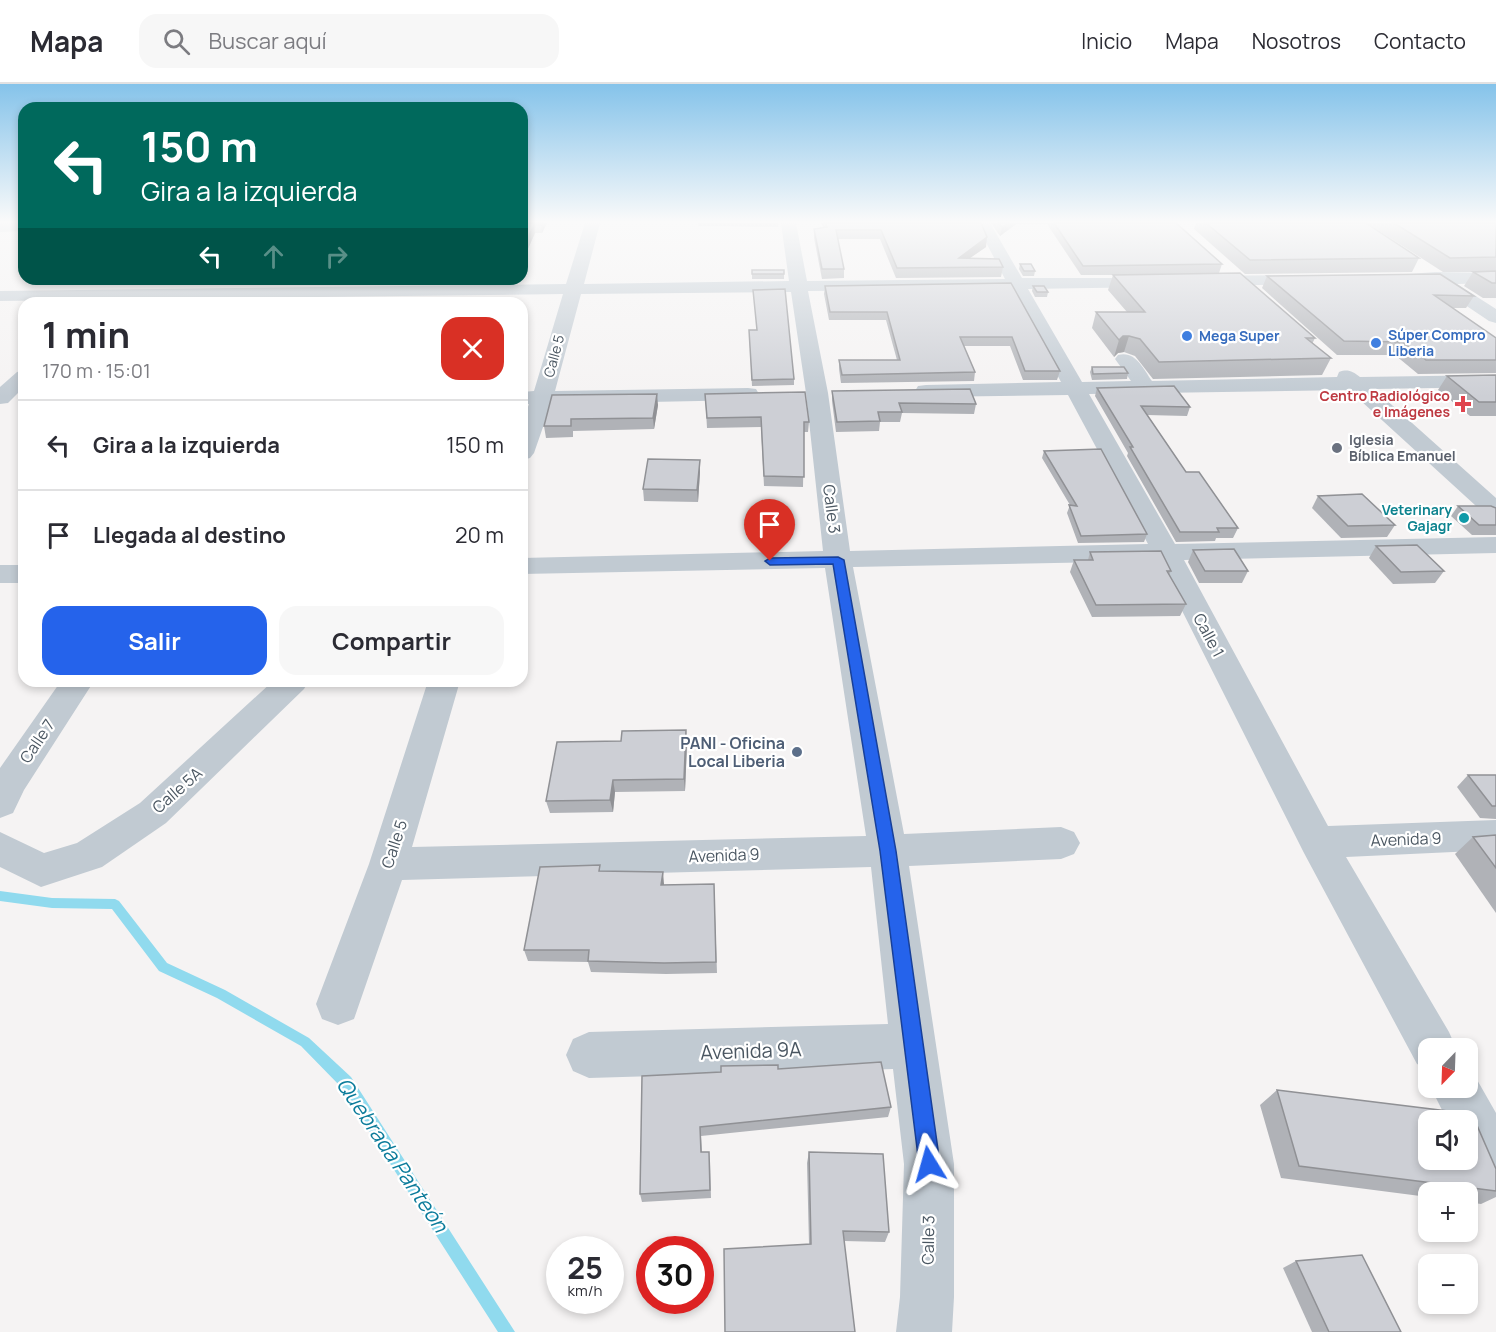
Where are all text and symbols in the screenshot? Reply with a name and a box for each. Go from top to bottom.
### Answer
search box [139,14,559,68]
text: Mapa [30,22,103,60]
icon: search [160,25,193,58]
text: Buscar aquí [208,26,327,56]
text: Inicio [1081,27,1132,55]
text: Mapa [1165,27,1219,55]
text: Nosotros [1252,27,1341,55]
text: Contacto [1374,27,1466,55]
text: 150 m [141,117,258,175]
icon: left [42,126,120,204]
text: Gira a la izquierda [141,172,357,209]
icon: left [194,240,227,273]
icon: ahead [257,240,290,273]
icon: right [320,240,353,273]
text: 1 min [42,310,130,359]
button: close [441,317,504,380]
place label: Súper Compro Liberia [1388,325,1486,360]
place label: Mega Super [1199,326,1280,345]
marker: Mega Super [1180,329,1194,343]
street label: Calle 5 [539,332,568,379]
marker: Súper Compro Liberia [1369,336,1383,350]
text: 170 m · 15:01 [42,357,151,384]
place label: Centro Radiológico e Imágenes [1320,386,1450,421]
marker: Centro Radiológico e Imágenes [1454,395,1472,413]
icon: left [42,429,75,462]
text: Gira a la izquierda [93,430,280,460]
text: 150 m [446,430,504,460]
place label: Iglesia Bíblica Emanuel [1349,430,1456,465]
marker: Iglesia Bíblica Emanuel [1330,441,1344,455]
street label: Calle 3 [818,483,846,535]
pin [744,499,795,561]
place label: Veterinary Gajagr [1382,500,1452,535]
icon: arrive [753,508,786,541]
marker: Veterinary Gajagr [1457,511,1471,525]
icon: arrive [42,519,75,552]
text: Llegada al destino [93,520,286,550]
text: 20 m [455,520,504,550]
button: Salir [42,606,267,675]
button: Compartir [279,606,504,675]
street label: Calle 1 [1188,609,1230,661]
street label: Calle 7 [14,715,60,767]
place label: PANI - Oficina Local Liberia [680,732,785,772]
marker: PANI - Oficina Local Liberia [790,745,804,759]
street label: Calle 5A [147,762,207,818]
street label: Calle 5 [376,817,412,871]
street label: Avenida 9 [1370,827,1442,851]
street label: Avenida 9 [688,843,760,867]
street label: Avenida 9A [700,1035,803,1066]
north arrow [1418,1038,1478,1098]
map controls [1418,1038,1478,1314]
water label: Quebrada Panteón [331,1072,456,1239]
button: sound [1418,1110,1478,1170]
position arrow [897,1132,961,1196]
button: + [1418,1182,1478,1242]
street label: Calle 3 [917,1215,939,1265]
speed limit sign: 30 [636,1236,714,1314]
text: 25 [567,1247,603,1288]
button: − [1418,1254,1478,1314]
text: km/h [568,1280,602,1301]

